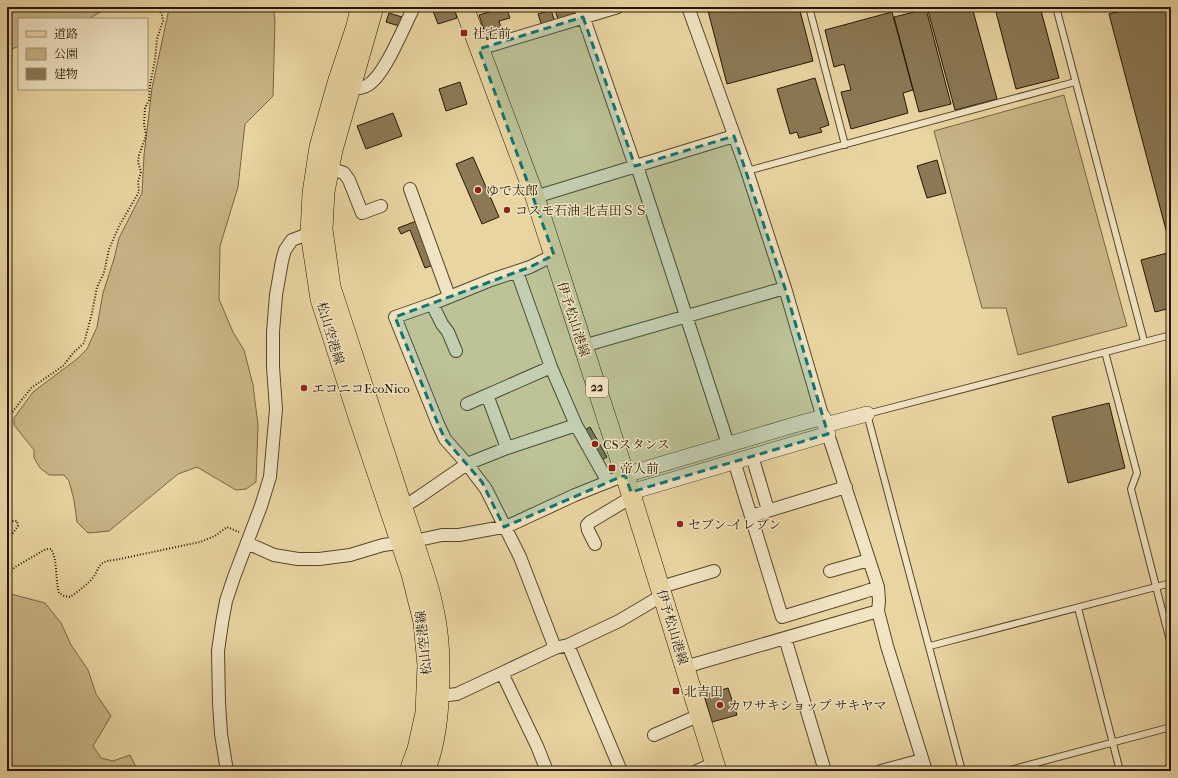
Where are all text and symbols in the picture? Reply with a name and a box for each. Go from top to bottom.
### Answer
legend [18,18,148,90]
place label: 社宅前 [472,26,511,41]
text: 道路 [54,27,78,41]
marker: 社宅前 [459,28,469,38]
text: 公園 [54,47,78,61]
text: 建物 [54,67,78,81]
place label: ゆで太郎 [486,183,538,198]
marker: ゆで太郎 [473,185,483,195]
place label: コスモ石油 北吉田ＳＳ [515,203,648,218]
marker: コスモ石油 北吉田ＳＳ [502,205,512,215]
street label: 伊予松山港線 [554,280,593,359]
street label: 松山空港線 [314,300,347,366]
road number: 22 [586,377,608,397]
place label: エコニコEcoNico [312,381,410,396]
marker: エコニコEcoNico [299,383,309,393]
place label: CSスタンス [603,437,670,452]
marker: CSスタンス [590,439,600,449]
place label: 帝人前 [620,461,659,476]
marker: 帝人前 [607,463,617,473]
place label: セブン-イレブン [688,517,781,532]
marker: セブン-イレブン [675,519,685,529]
street label: 伊予松山港線 [654,588,691,667]
street label: 松山空港線 [413,610,434,676]
place label: 北吉田 [684,684,723,699]
marker: 北吉田 [671,686,681,696]
place label: カワサキショップ サキヤマ [728,698,886,713]
marker: カワサキショップ サキヤマ [715,700,725,710]

